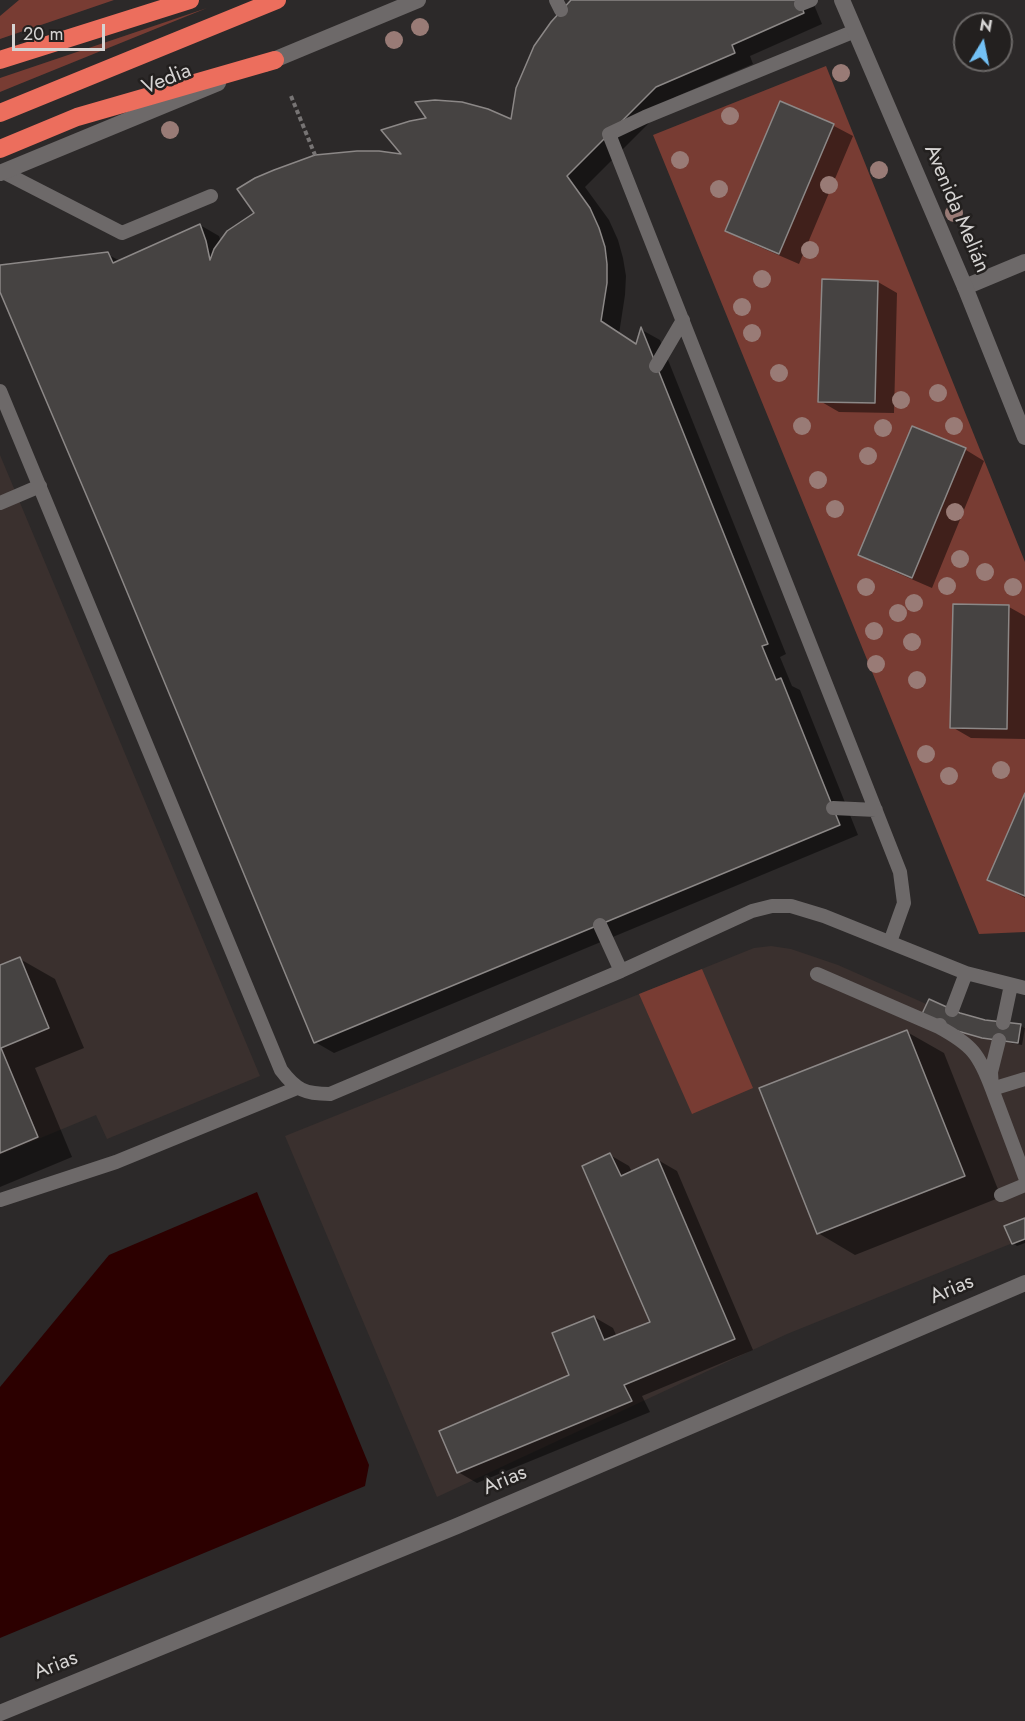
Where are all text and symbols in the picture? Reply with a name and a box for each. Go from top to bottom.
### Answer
scale bar [15,12,108,50]
north arrow [953,12,1013,72]
text: N [978,13,994,38]
text: 20 m [23,21,63,47]
street label: Vedia [139,59,195,101]
street label: Avenida Melián [918,141,994,277]
street label: Arias [926,1270,978,1310]
street label: Arias [479,1461,531,1501]
street label: Arias [30,1646,82,1686]

